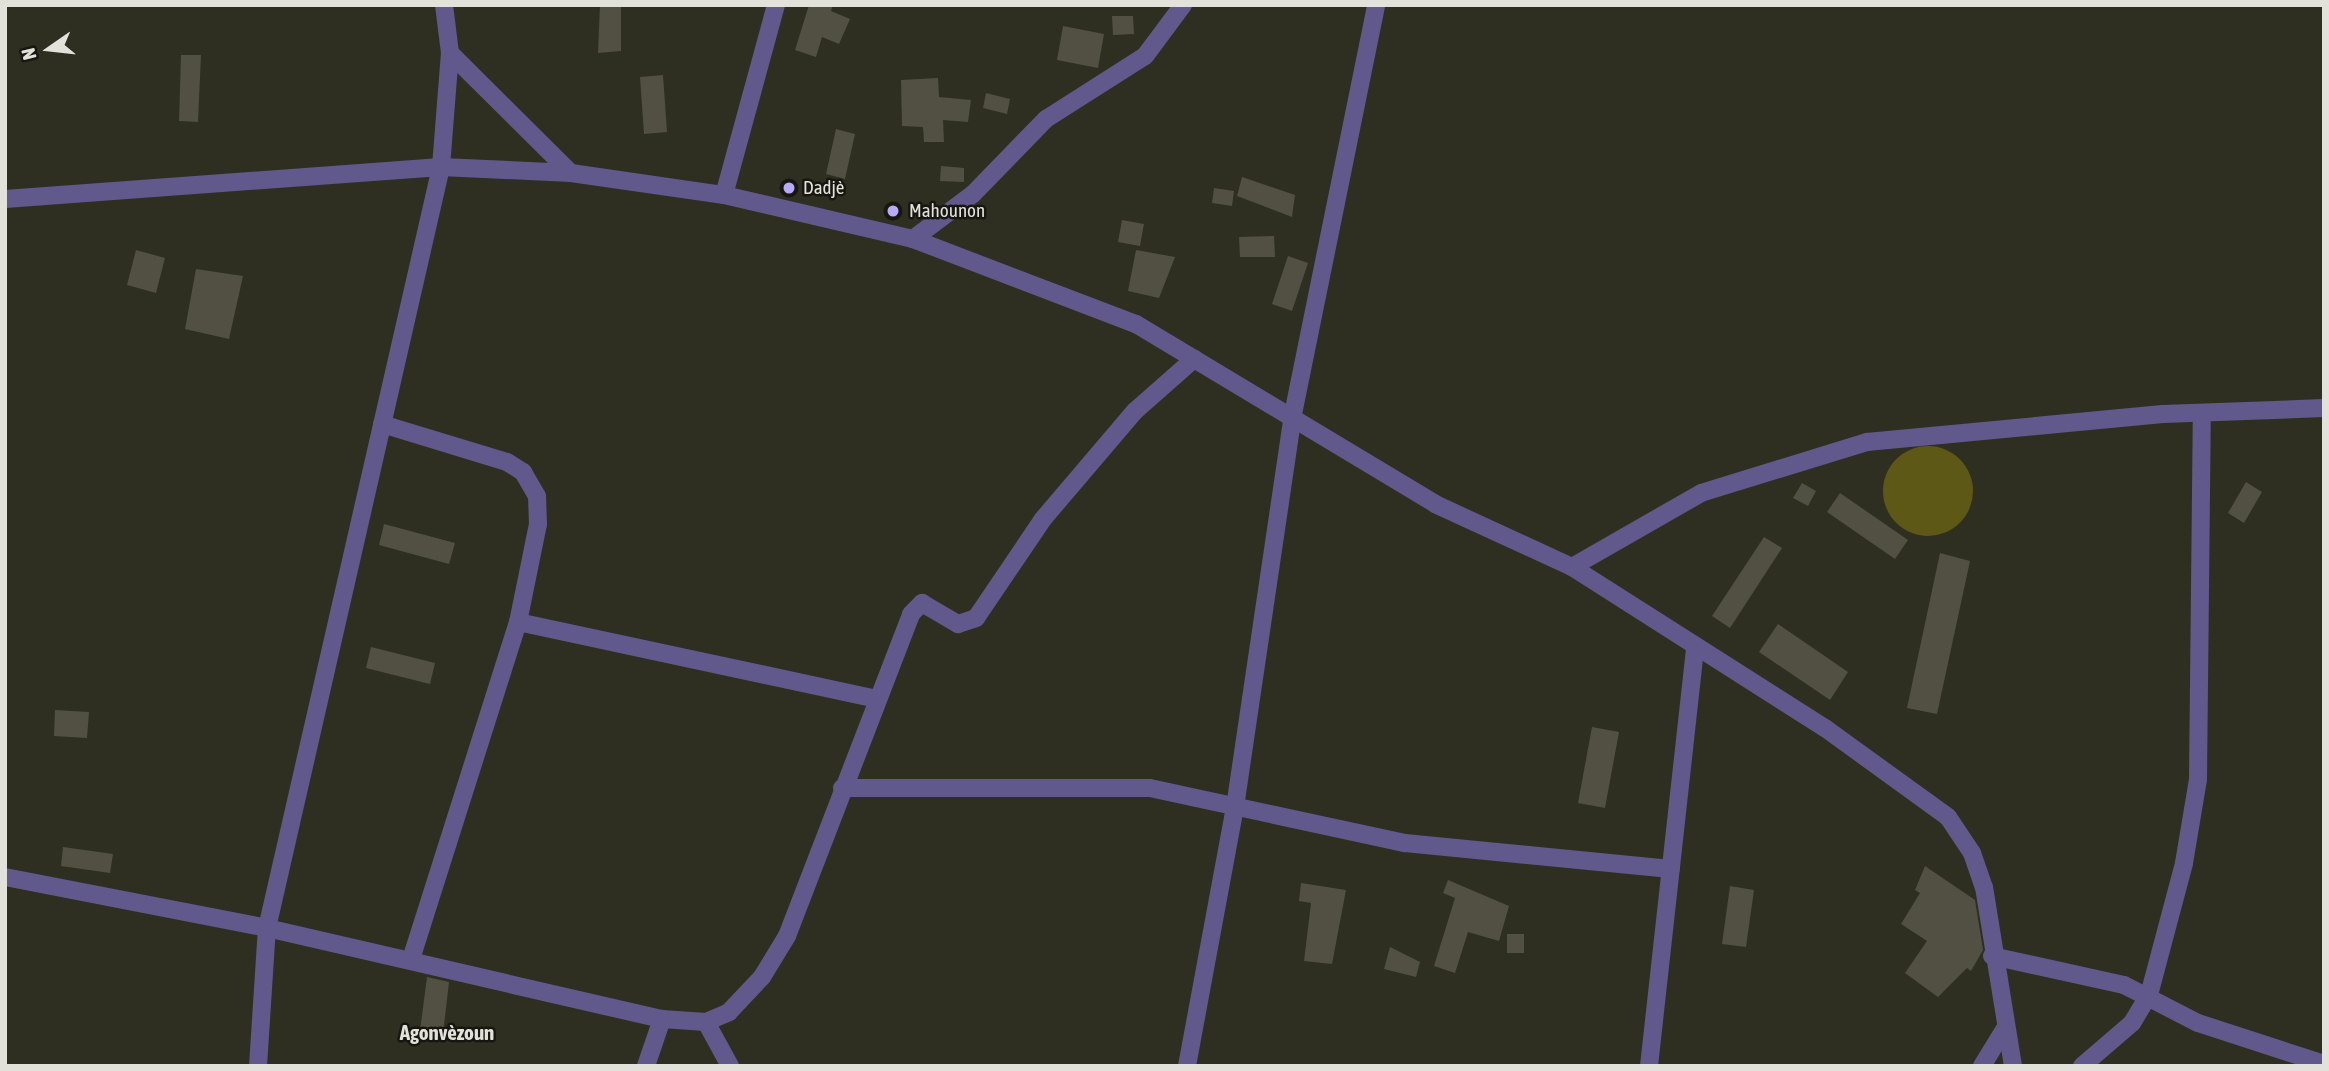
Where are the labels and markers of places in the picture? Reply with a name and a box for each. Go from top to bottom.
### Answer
place label: Dadjè [803,177,844,199]
marker: Dadjè [781,180,797,196]
place label: Mahounon [909,200,985,222]
marker: Mahounon [883,201,903,221]

